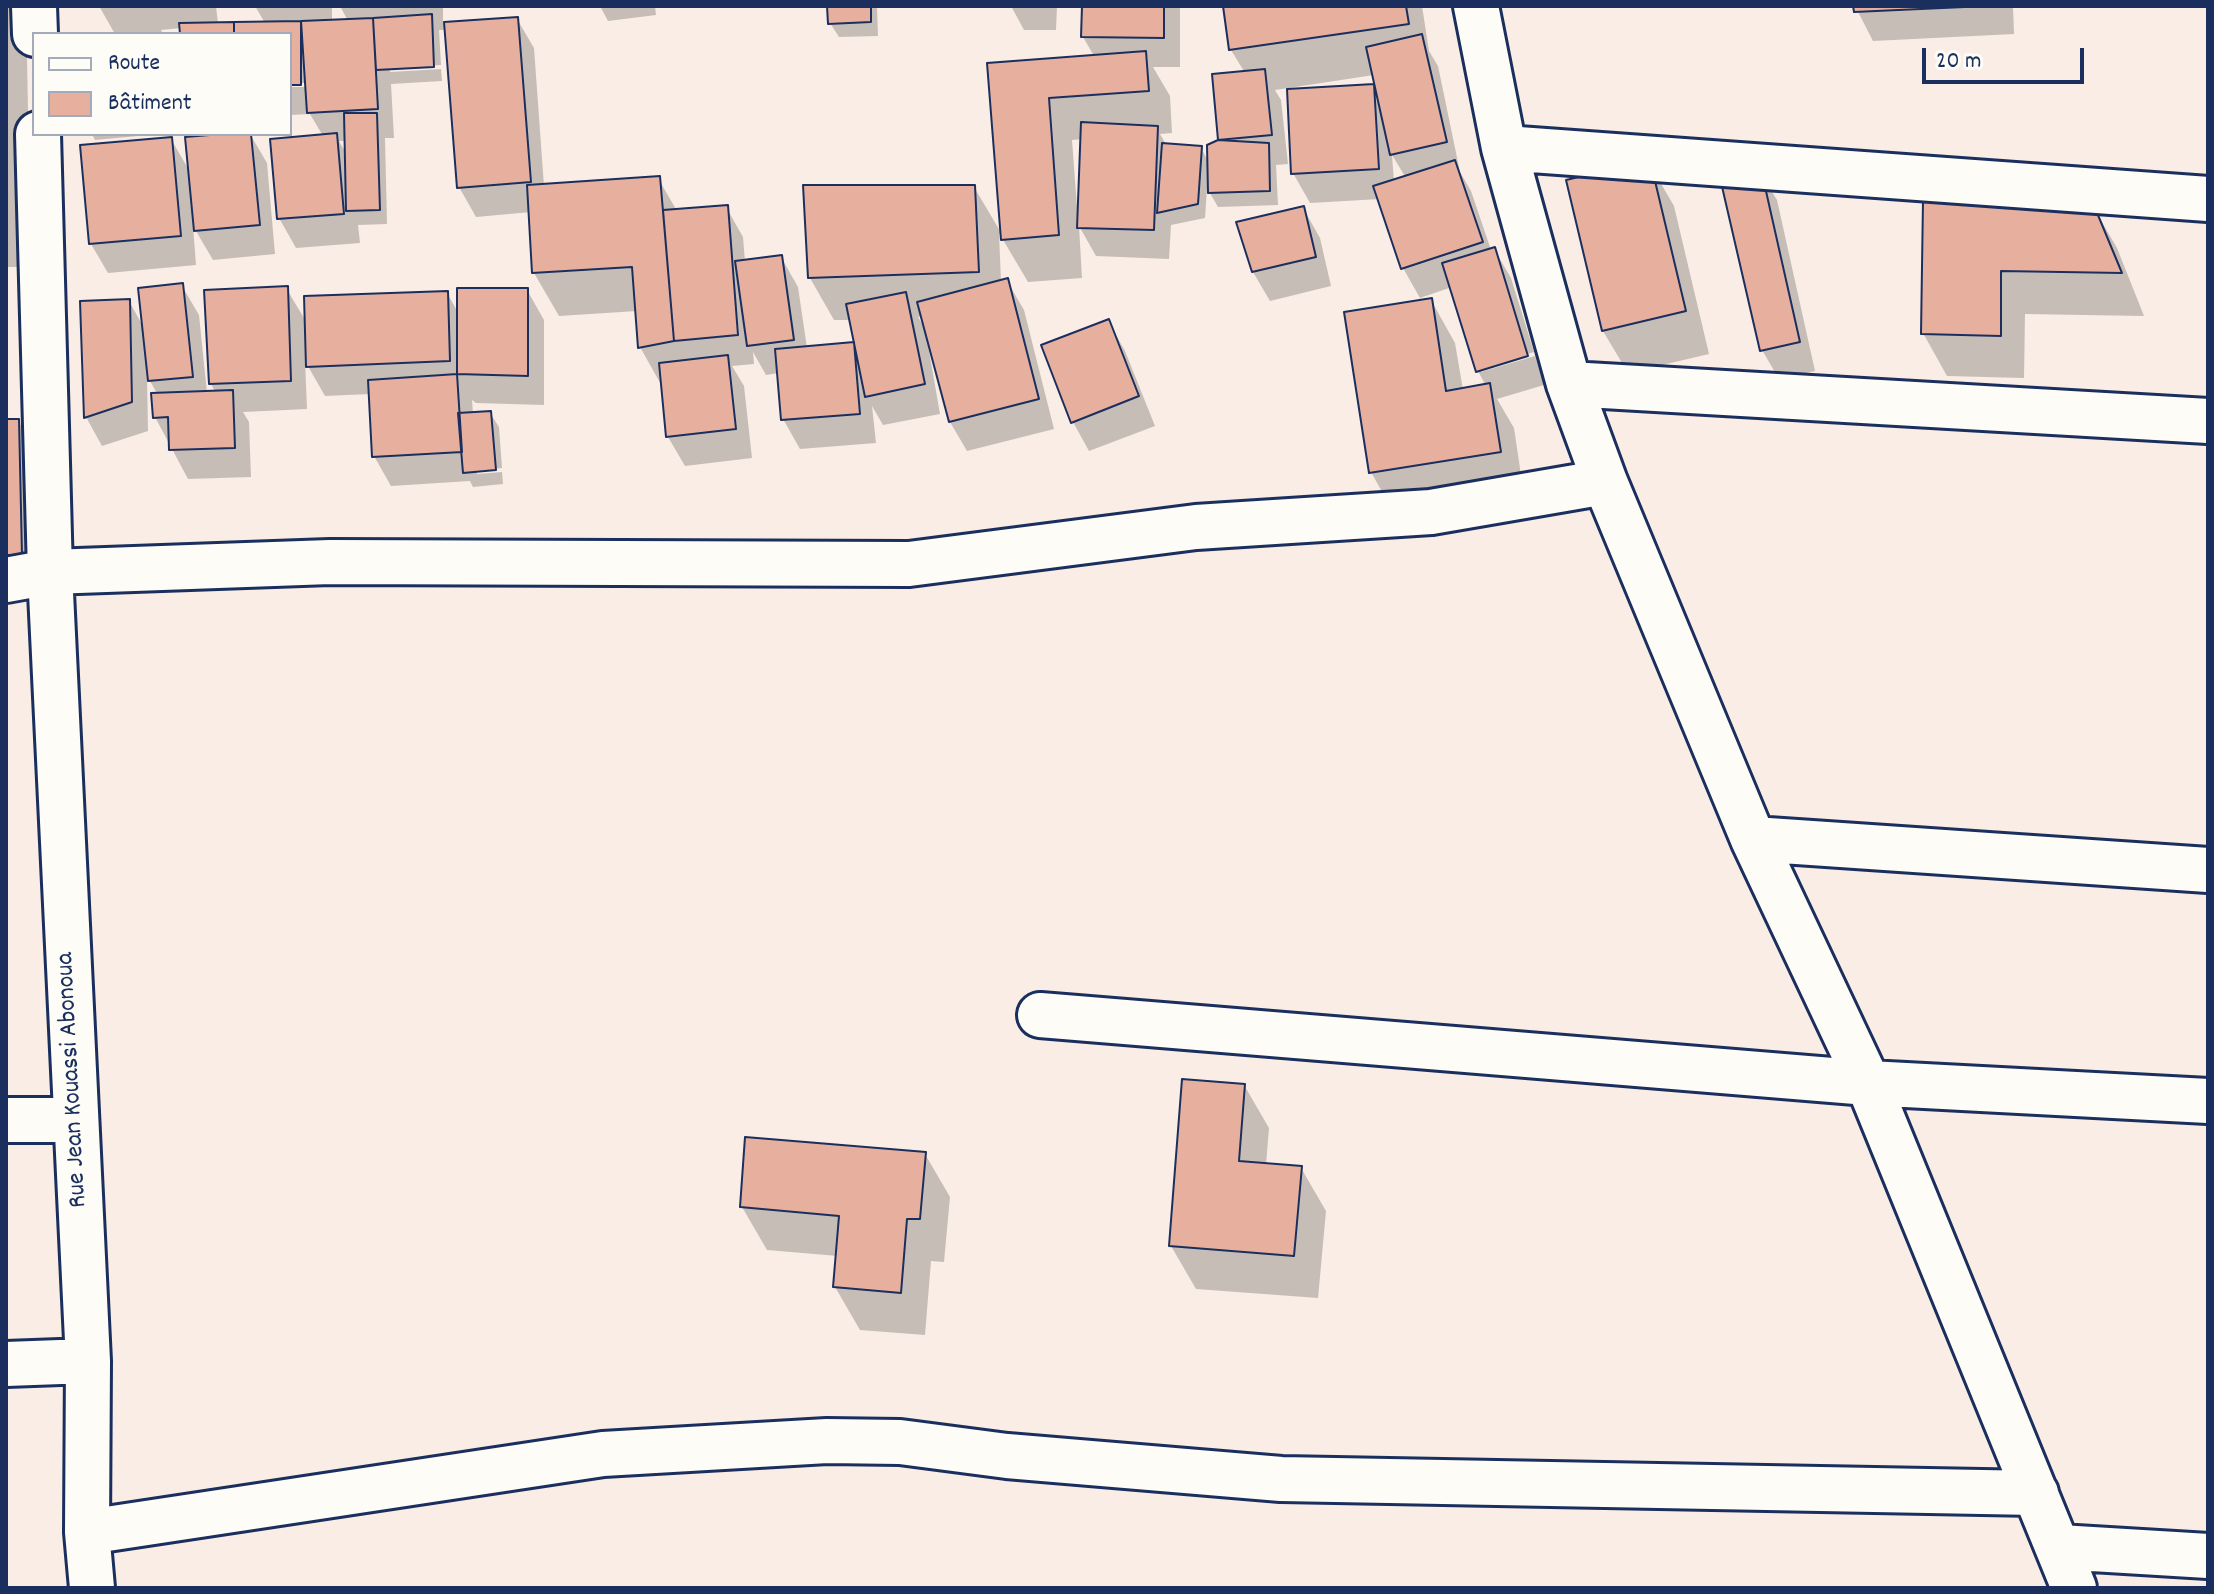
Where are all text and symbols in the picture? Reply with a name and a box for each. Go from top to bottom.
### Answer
legend [32,32,292,136]
scale bar [1926,32,2088,82]
text: 20 m [1936,45,1982,79]
text: Route [108,47,160,81]
text: Bâtiment [108,87,192,121]
street label: Rue Jean Kouassi Abonoua [52,951,96,1209]

